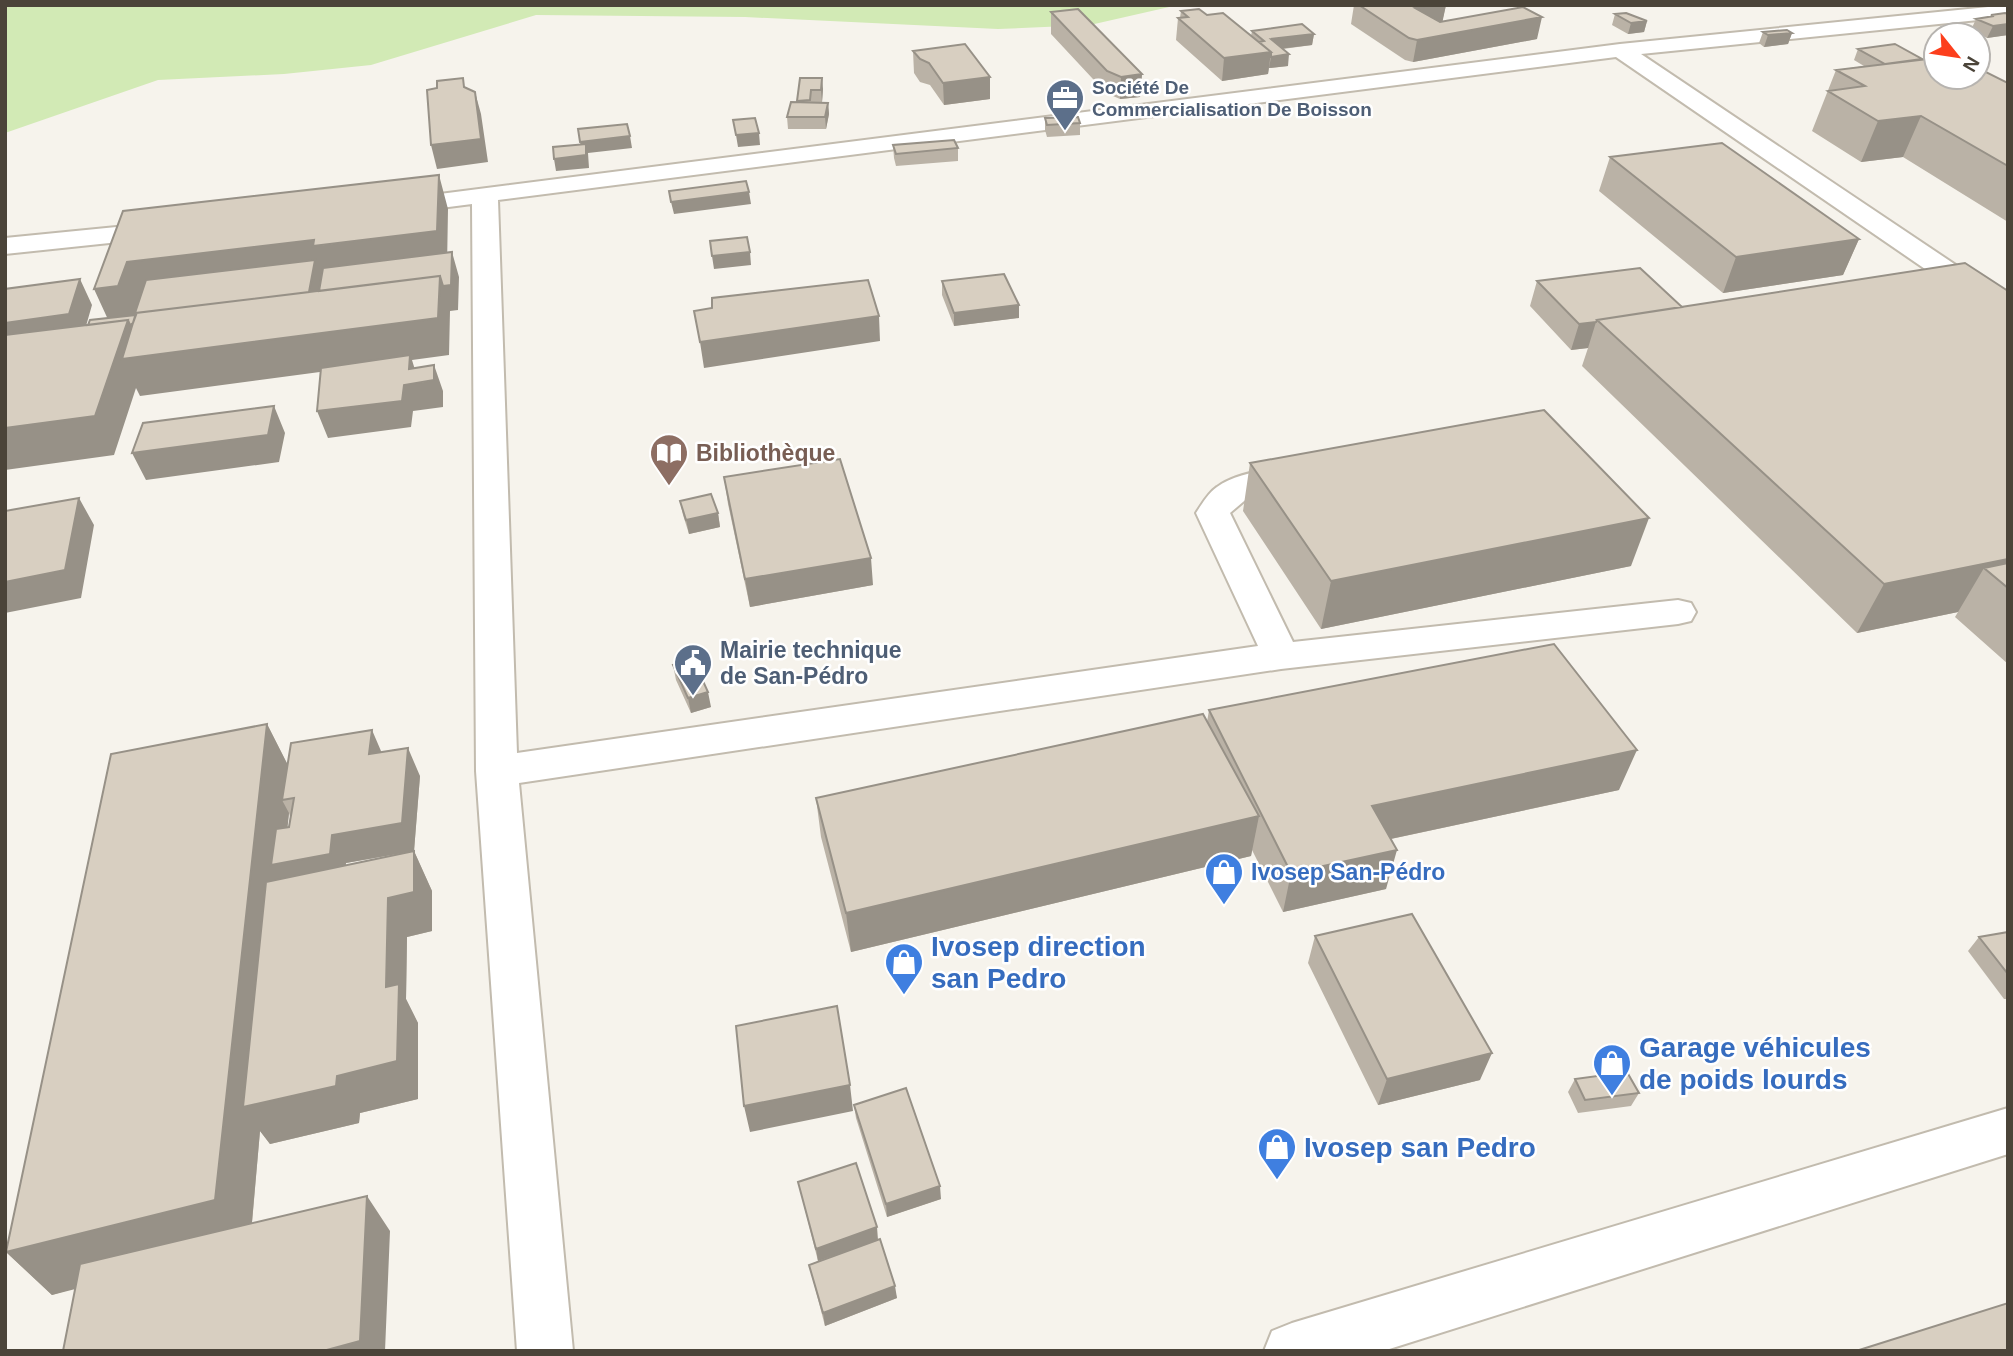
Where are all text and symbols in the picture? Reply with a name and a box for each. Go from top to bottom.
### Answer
north arrow [1922,21,1992,91]
text: N [1959,53,1984,75]
office icon: Société De Commercialisation De Boisson [1044,77,1086,132]
place label: Société De Commercialisation De Boisson [1092,77,1372,120]
library icon: Bibliothèque [648,432,690,487]
place label: Bibliothèque [696,440,835,466]
place label: Mairie technique de San-Pédro [720,637,901,689]
public building icon: Mairie technique de San-Pédro [672,642,714,697]
shop icon: Ivosep San-Pédro [1203,851,1245,906]
place label: Ivosep San-Pédro [1251,859,1445,885]
place label: Ivosep direction san Pedro [931,931,1146,994]
shop icon: Ivosep direction san Pedro [883,941,925,996]
place label: Garage véhicules de poids lourds [1639,1032,1871,1095]
shop icon: Garage véhicules de poids lourds [1591,1042,1633,1097]
shop icon: Ivosep san Pedro [1256,1126,1298,1181]
place label: Ivosep san Pedro [1304,1132,1536,1163]

